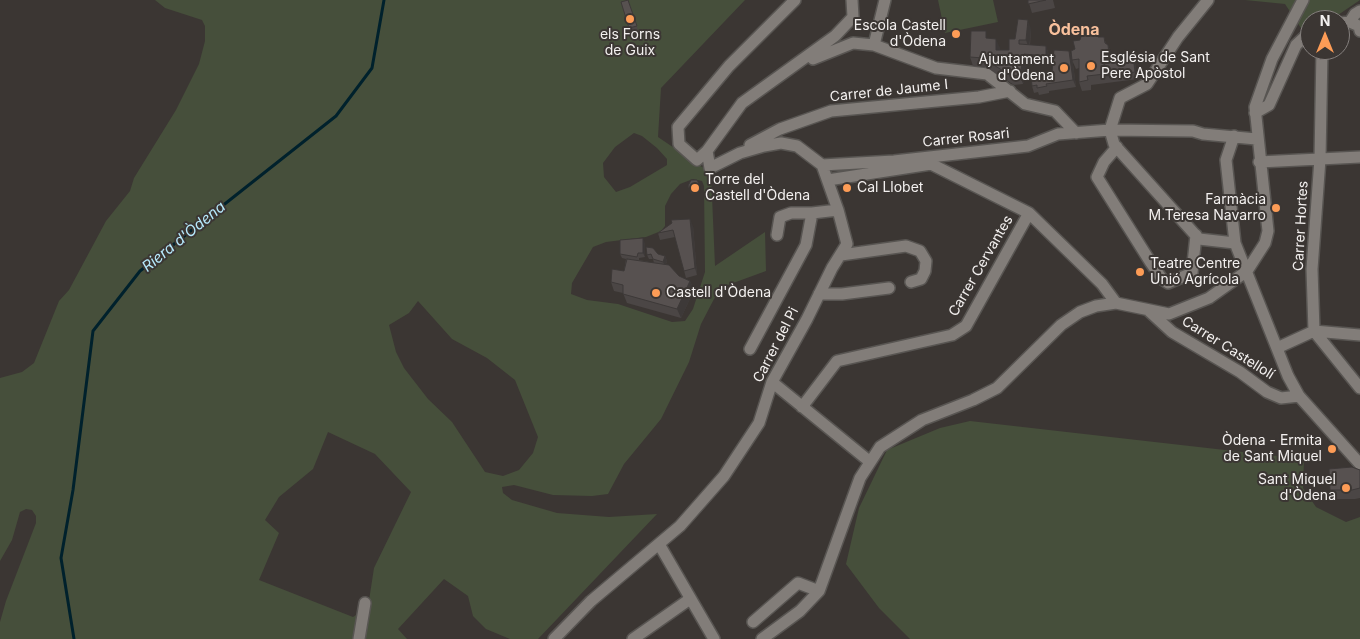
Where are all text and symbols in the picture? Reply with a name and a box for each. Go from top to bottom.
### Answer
north arrow [1300,10,1350,60]
text: N [1320,12,1330,29]
marker: els Forns de Guix [624,13,636,25]
place label: Escola Castell d'Òdena [854,18,946,50]
district label: Òdena [1048,20,1100,40]
place label: els Forns de Guix [600,27,660,59]
marker: Escola Castell d'Òdena [950,28,962,40]
place label: Església de Sant Pere Apòstol [1101,50,1210,82]
place label: Ajuntament d'Òdena [979,52,1054,84]
marker: Església de Sant Pere Apòstol [1085,60,1097,72]
marker: Ajuntament d'Òdena [1058,62,1070,74]
street label: Carrer de Jaume I [829,76,949,106]
street label: Carrer Rosari [922,125,1010,151]
place label: Torre del Castell d'Òdena [705,172,810,204]
place label: Cal Llobet [857,180,923,196]
street label: Carrer Hortes [1290,180,1312,272]
marker: Torre del Castell d'Òdena [689,182,701,194]
marker: Cal Llobet [841,182,853,194]
place label: Farmàcia M.Teresa Navarro [1149,192,1266,224]
water label: Riera d'Òdena [139,198,229,276]
marker: Farmàcia M.Teresa Navarro [1270,202,1282,214]
street label: Carrer Cervantes [945,213,1017,319]
place label: Teatre Centre Unió Agrícola [1150,256,1240,288]
marker: Teatre Centre Unió Agrícola [1134,266,1146,278]
place label: Castell d'Òdena [666,285,771,301]
marker: Castell d'Òdena [650,287,662,299]
street label: Carrer del Pi [750,304,802,386]
street label: Carrer Castellolí [1179,313,1277,383]
place label: Òdena - Ermita de Sant Miquel [1222,433,1322,466]
marker: Òdena - Ermita de Sant Miquel [1326,443,1338,455]
place label: Sant Miquel d'Òdena [1258,472,1336,504]
marker: Sant Miquel d'Òdena [1340,482,1352,494]

